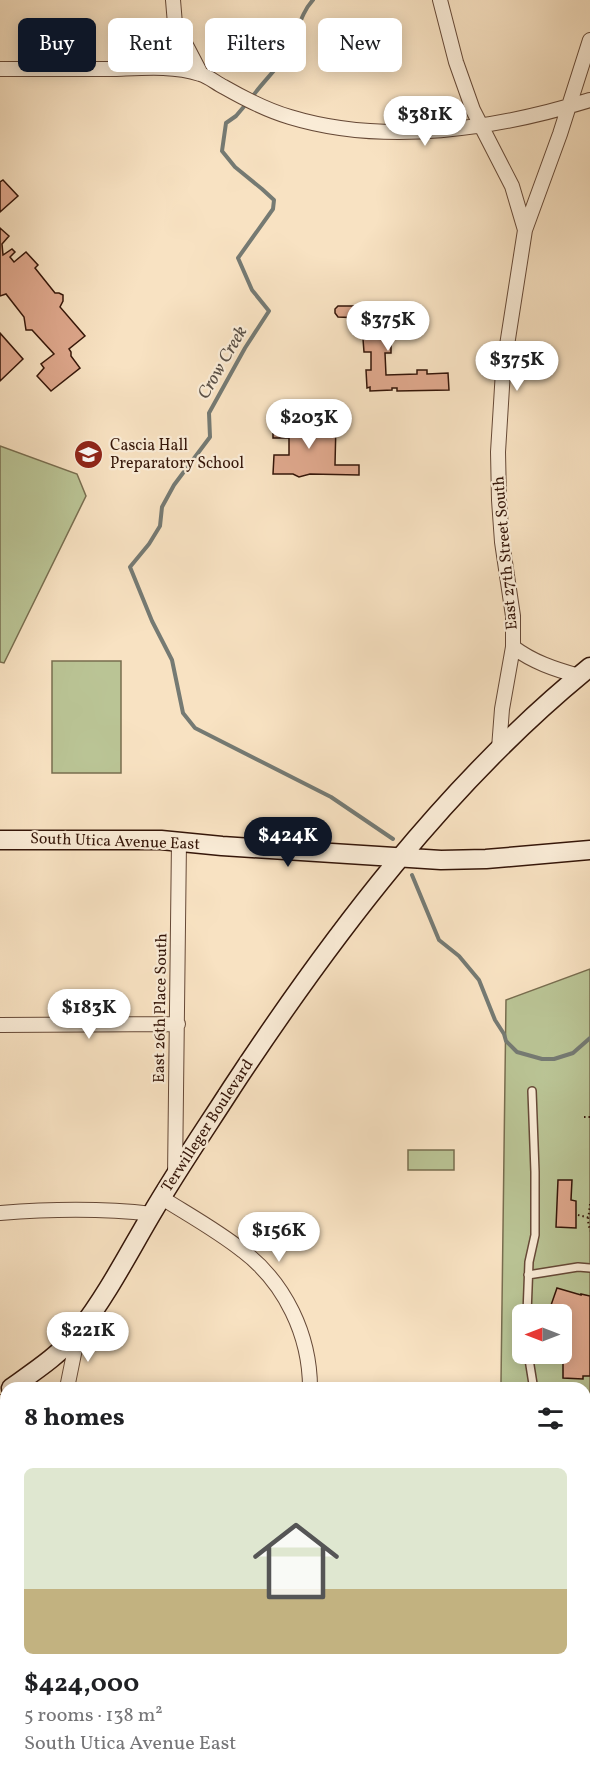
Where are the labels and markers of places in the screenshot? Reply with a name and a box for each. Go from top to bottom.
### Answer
pin: $381K [383,96,467,147]
pin: $375K [346,301,430,352]
pin: $375K [475,341,559,392]
pin: $203K [267,399,351,450]
place label: Cascia Hall Preparatory School [110,435,244,475]
school or university icon: Cascia Hall Preparatory School [73,439,105,471]
pin: $424K [246,817,330,868]
pin: $183K [47,989,131,1040]
pin: $156K [237,1212,321,1263]
pin: $221K [46,1312,130,1363]

